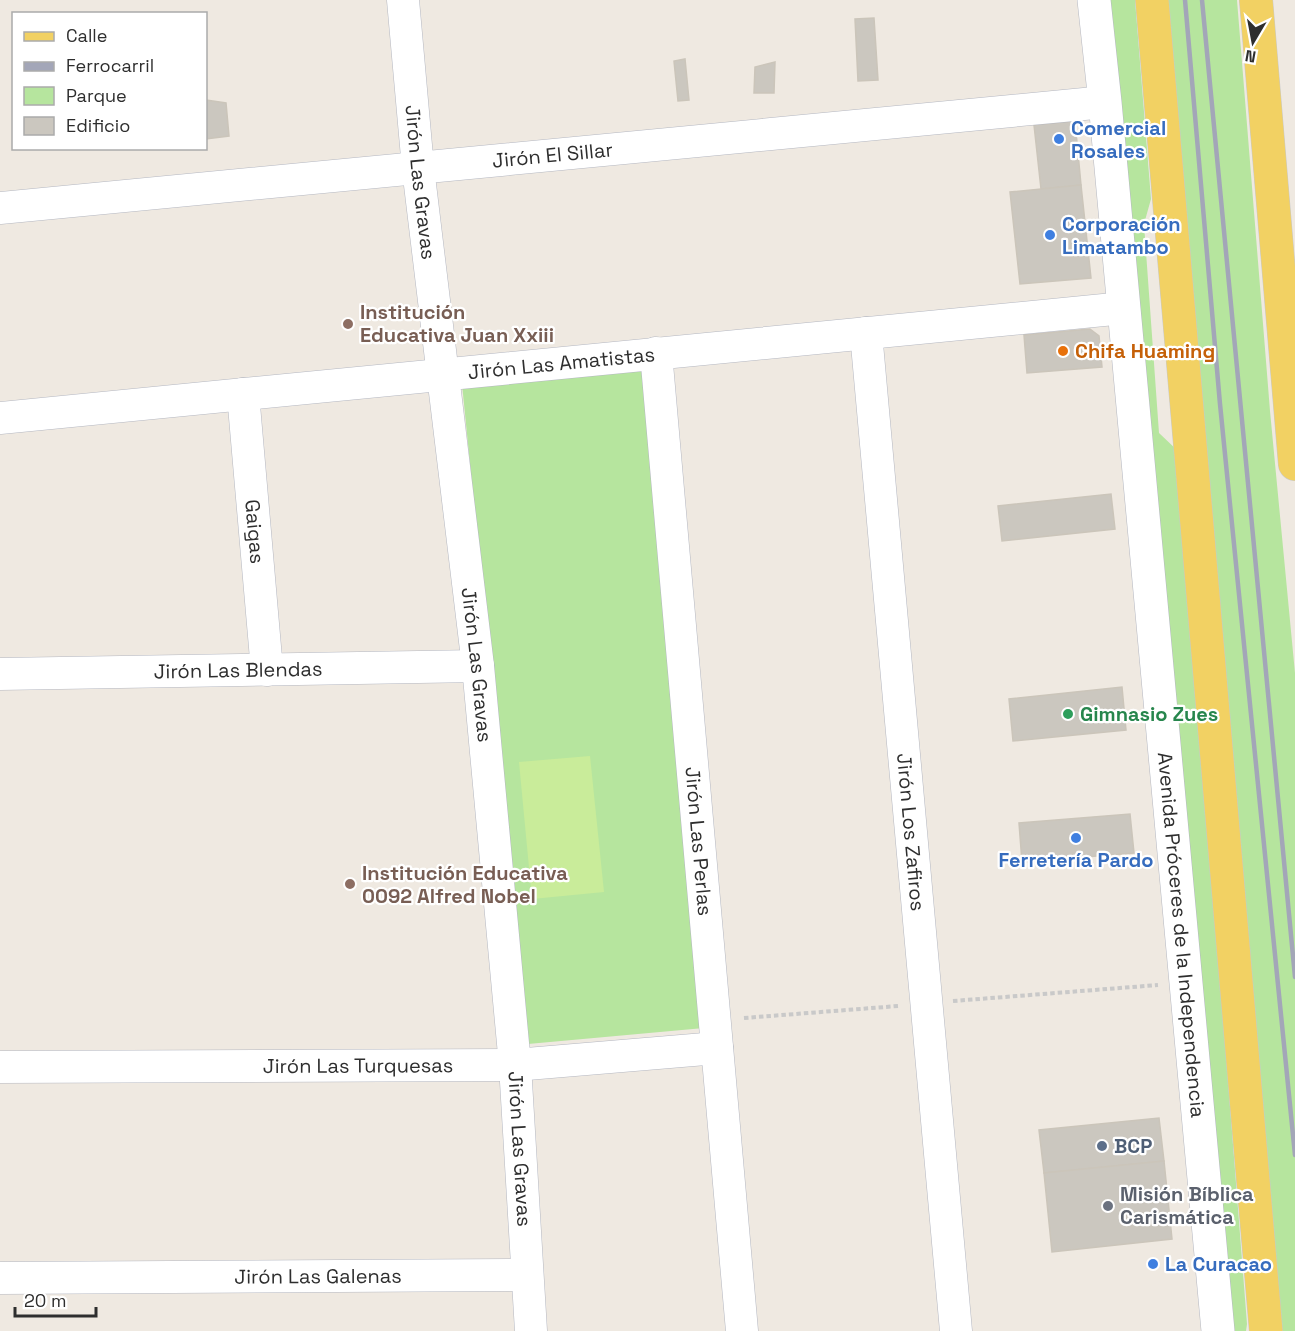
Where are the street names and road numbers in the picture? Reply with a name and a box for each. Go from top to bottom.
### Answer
street label: Jirón Las Gravas [399,104,442,261]
street label: Jirón El Sillar [491,136,614,174]
street label: Jirón Las Amatistas [467,341,656,385]
street label: Gaigas [239,498,271,565]
street label: Jirón Las Gravas [456,586,498,743]
street label: Jirón Las Blendas [153,656,323,684]
street label: Avenida Próceres de la Independencia [1152,751,1211,1119]
street label: Jirón Los Zafiros [891,752,931,912]
street label: Jirón Las Perlas [679,765,718,917]
street label: Jirón Las Turquesas [263,1052,453,1079]
street label: Jirón Las Gravas [502,1070,538,1227]
street label: Jirón Las Galenas [234,1263,402,1290]

